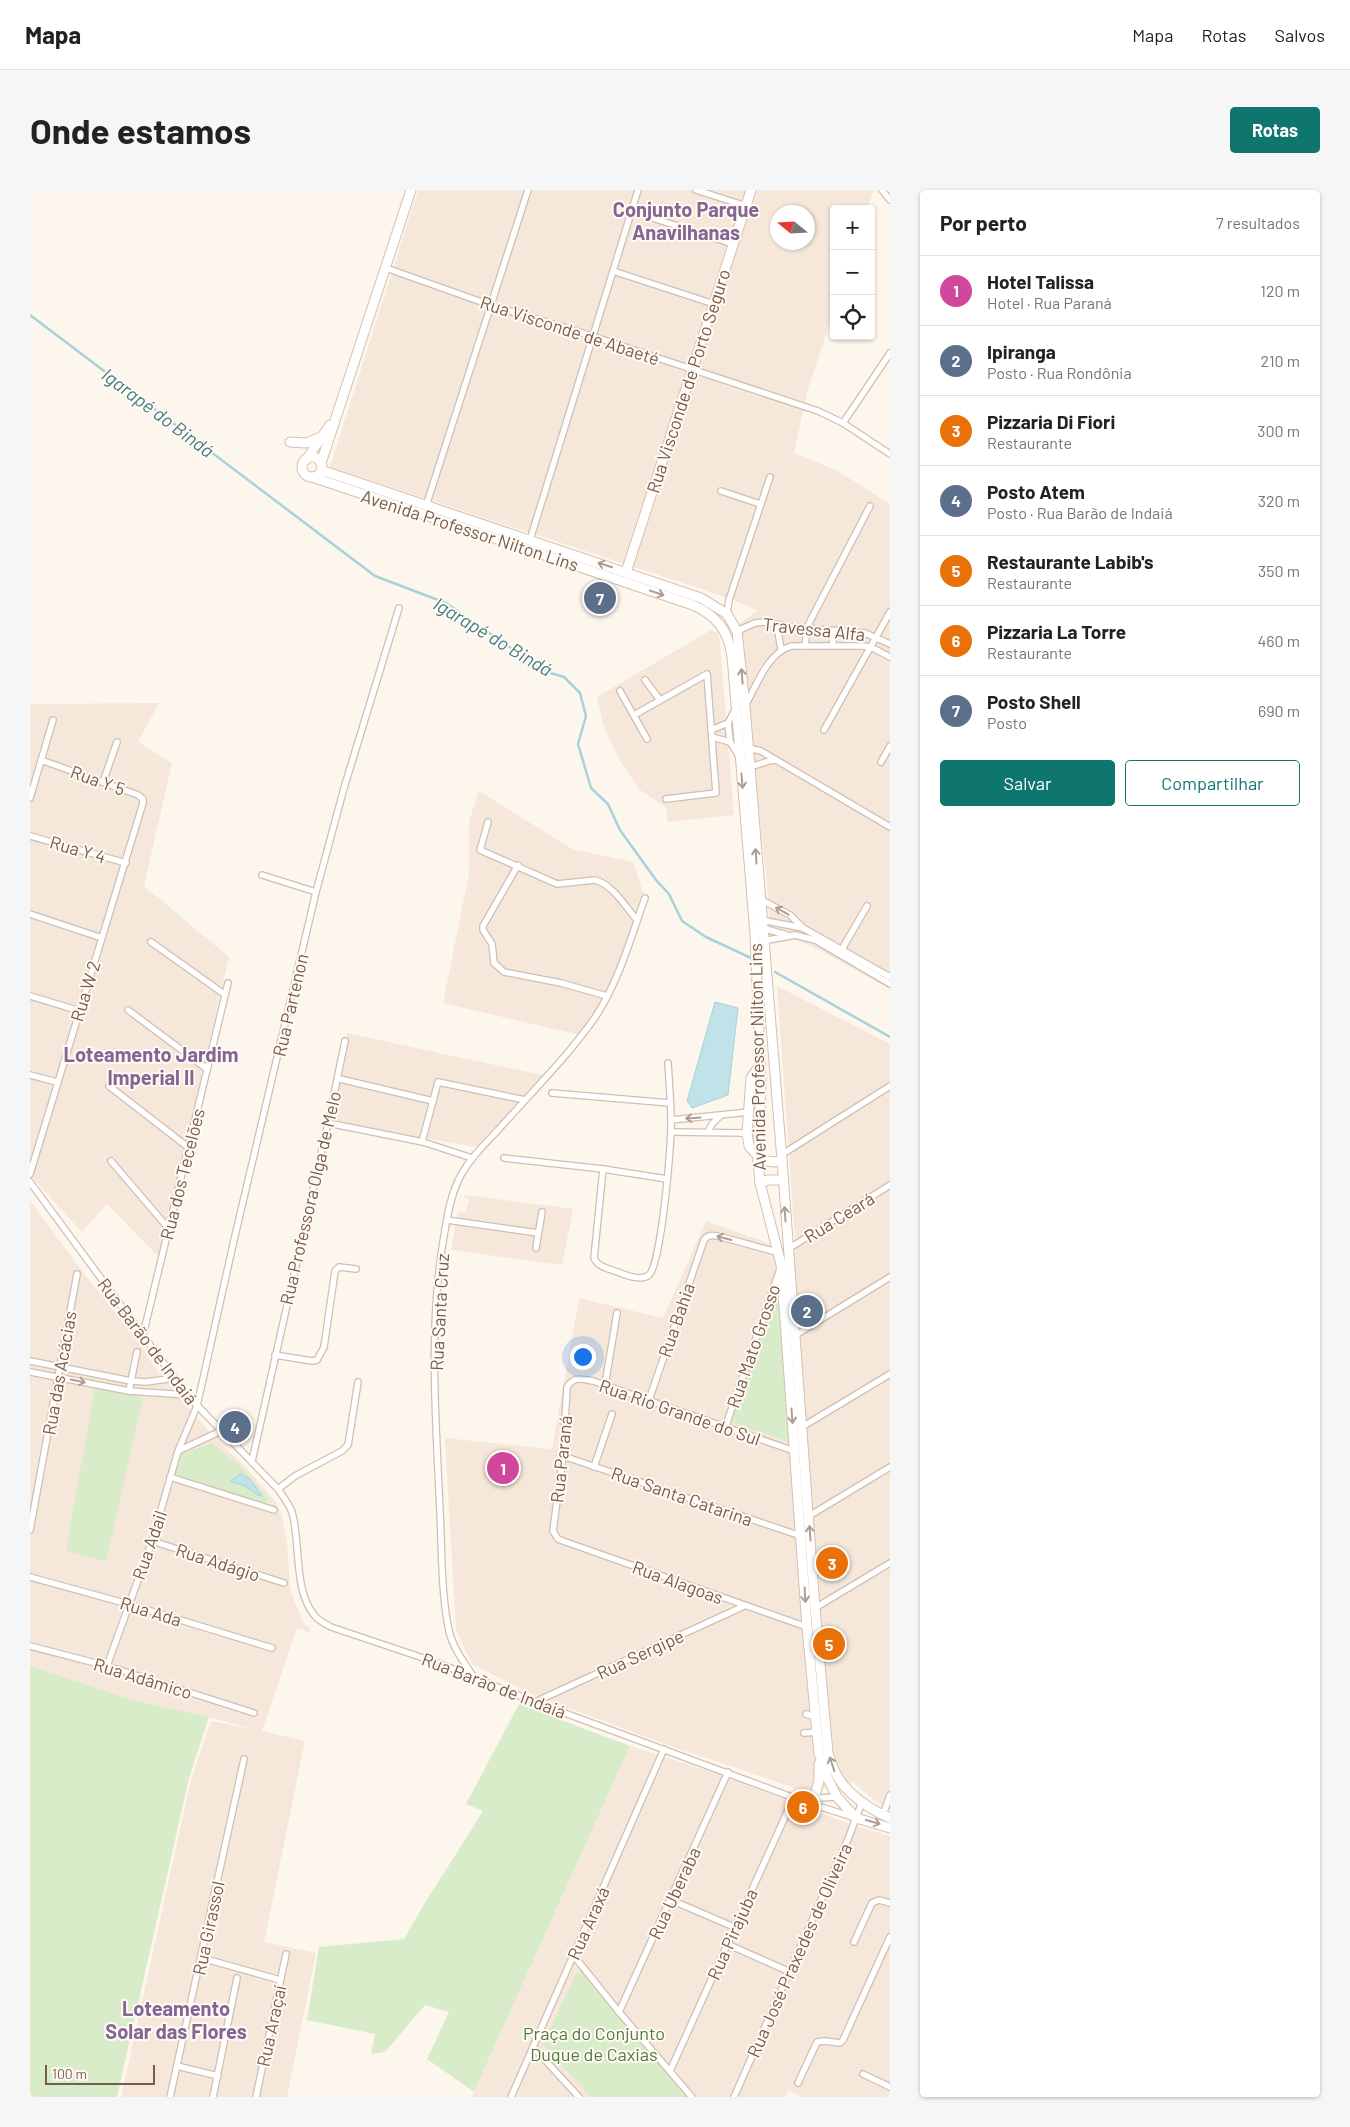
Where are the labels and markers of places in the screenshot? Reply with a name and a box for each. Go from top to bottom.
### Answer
pin: 7 [584,579,616,617]
pin: 2 [791,1292,823,1330]
pin: 4 [219,1408,251,1446]
pin: 1 [487,1449,519,1487]
pin: 3 [816,1544,848,1582]
pin: 5 [813,1625,845,1663]
pin: 6 [787,1788,819,1826]

